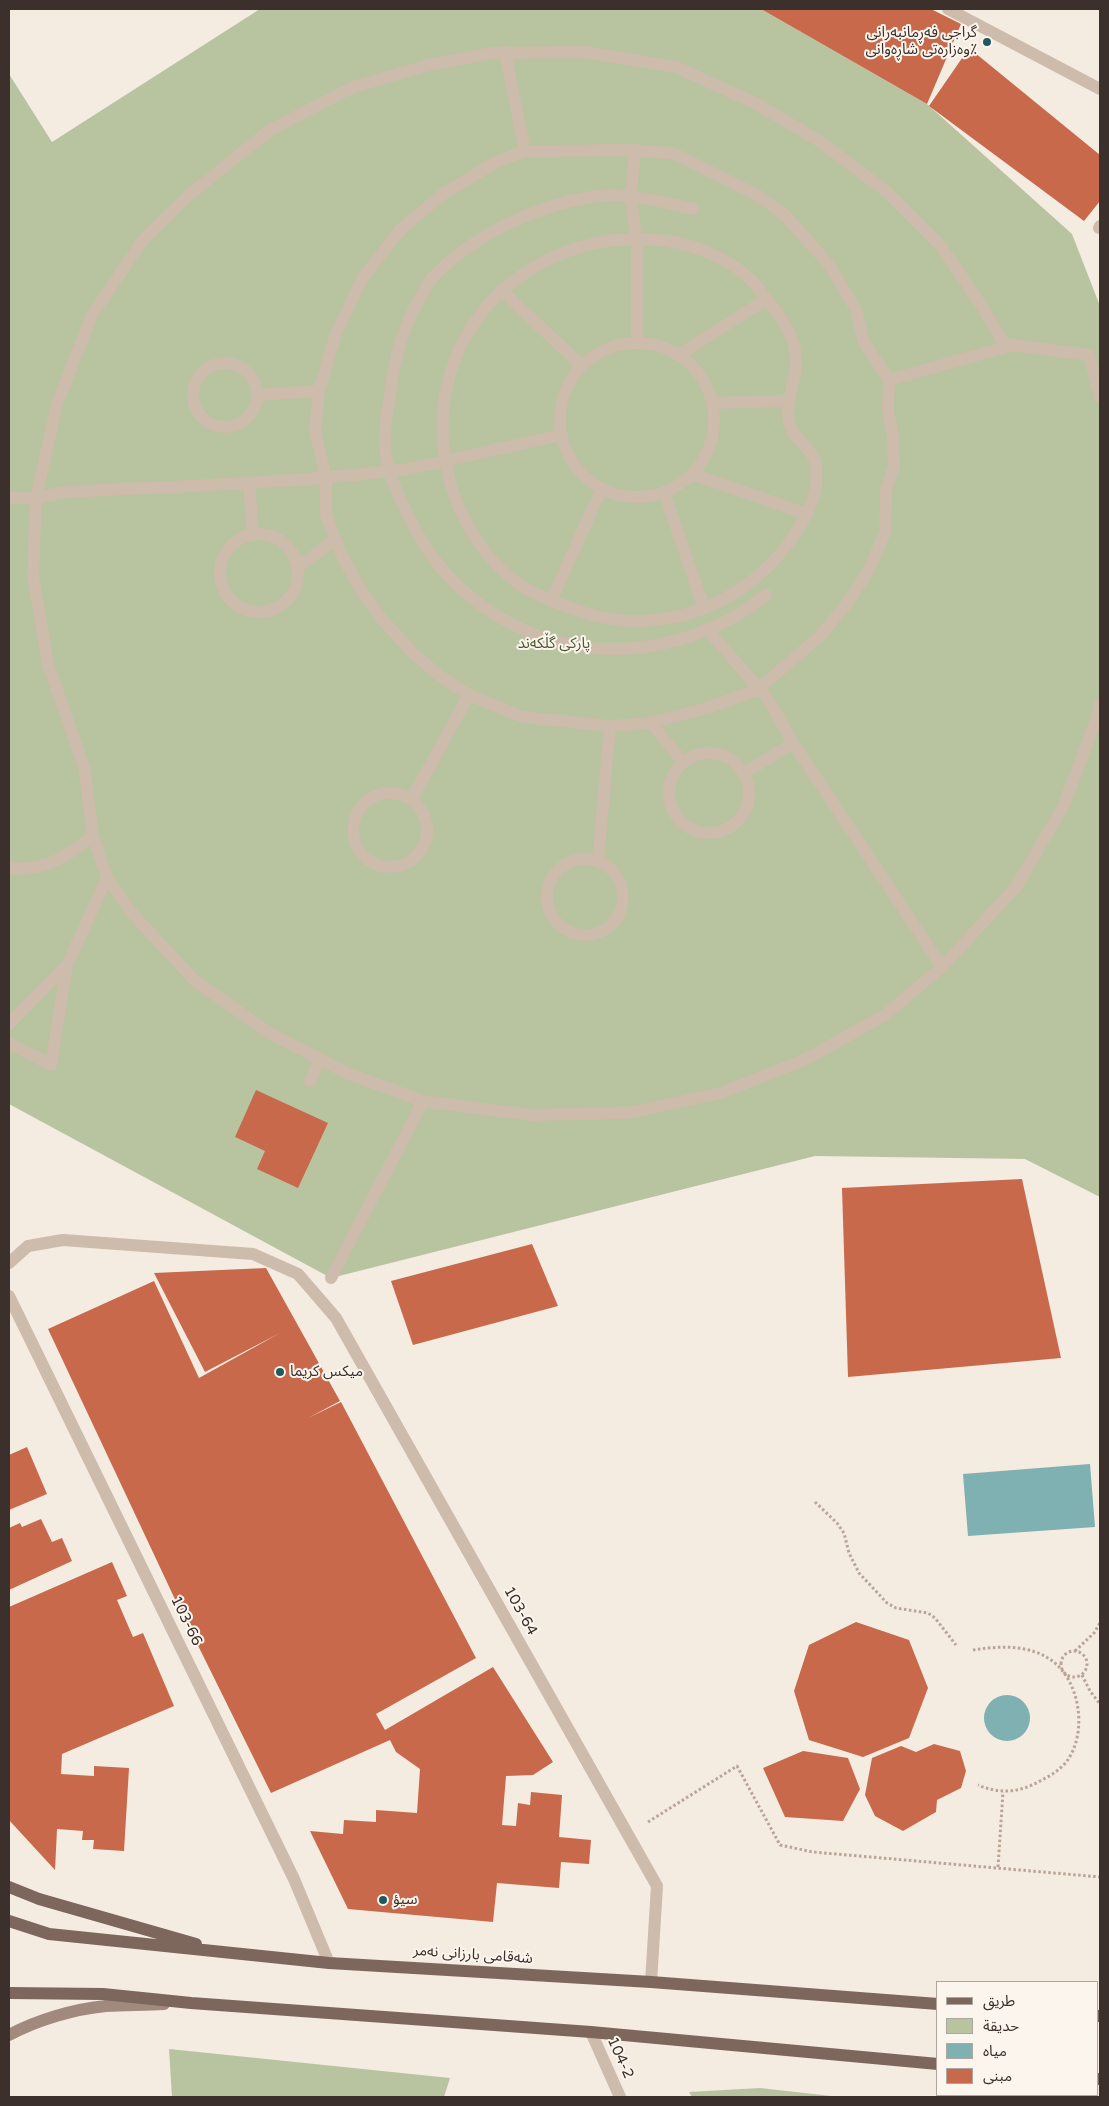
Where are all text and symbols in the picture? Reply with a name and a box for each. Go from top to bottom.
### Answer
place label: گراجی فەڕمانبەرانی وەزارەتی شاڕەوانی٪ [866,24,977,59]
marker: گراجی فەڕمانبەرانی وەزارەتی شاڕەوانی٪ [981,36,993,48]
park label: پارکی گڵکەند [518,635,590,653]
place label: ميكس كريما [290,1363,363,1381]
marker: ميكس كريما [274,1366,286,1378]
street label: 103-64 [499,1583,541,1639]
street label: 103-66 [166,1593,206,1649]
place label: سيؤ [393,1891,417,1909]
marker: سيؤ [377,1894,389,1906]
street label: شەقامی بارزانی نەمر [413,1942,533,1968]
legend [936,1981,1099,2096]
text: طريق [983,1992,1015,2010]
text: حديقة [983,2017,1019,2035]
street label: 104-2 [603,2034,637,2082]
text: مياه [983,2042,1007,2060]
text: مبنى [983,2067,1012,2085]

